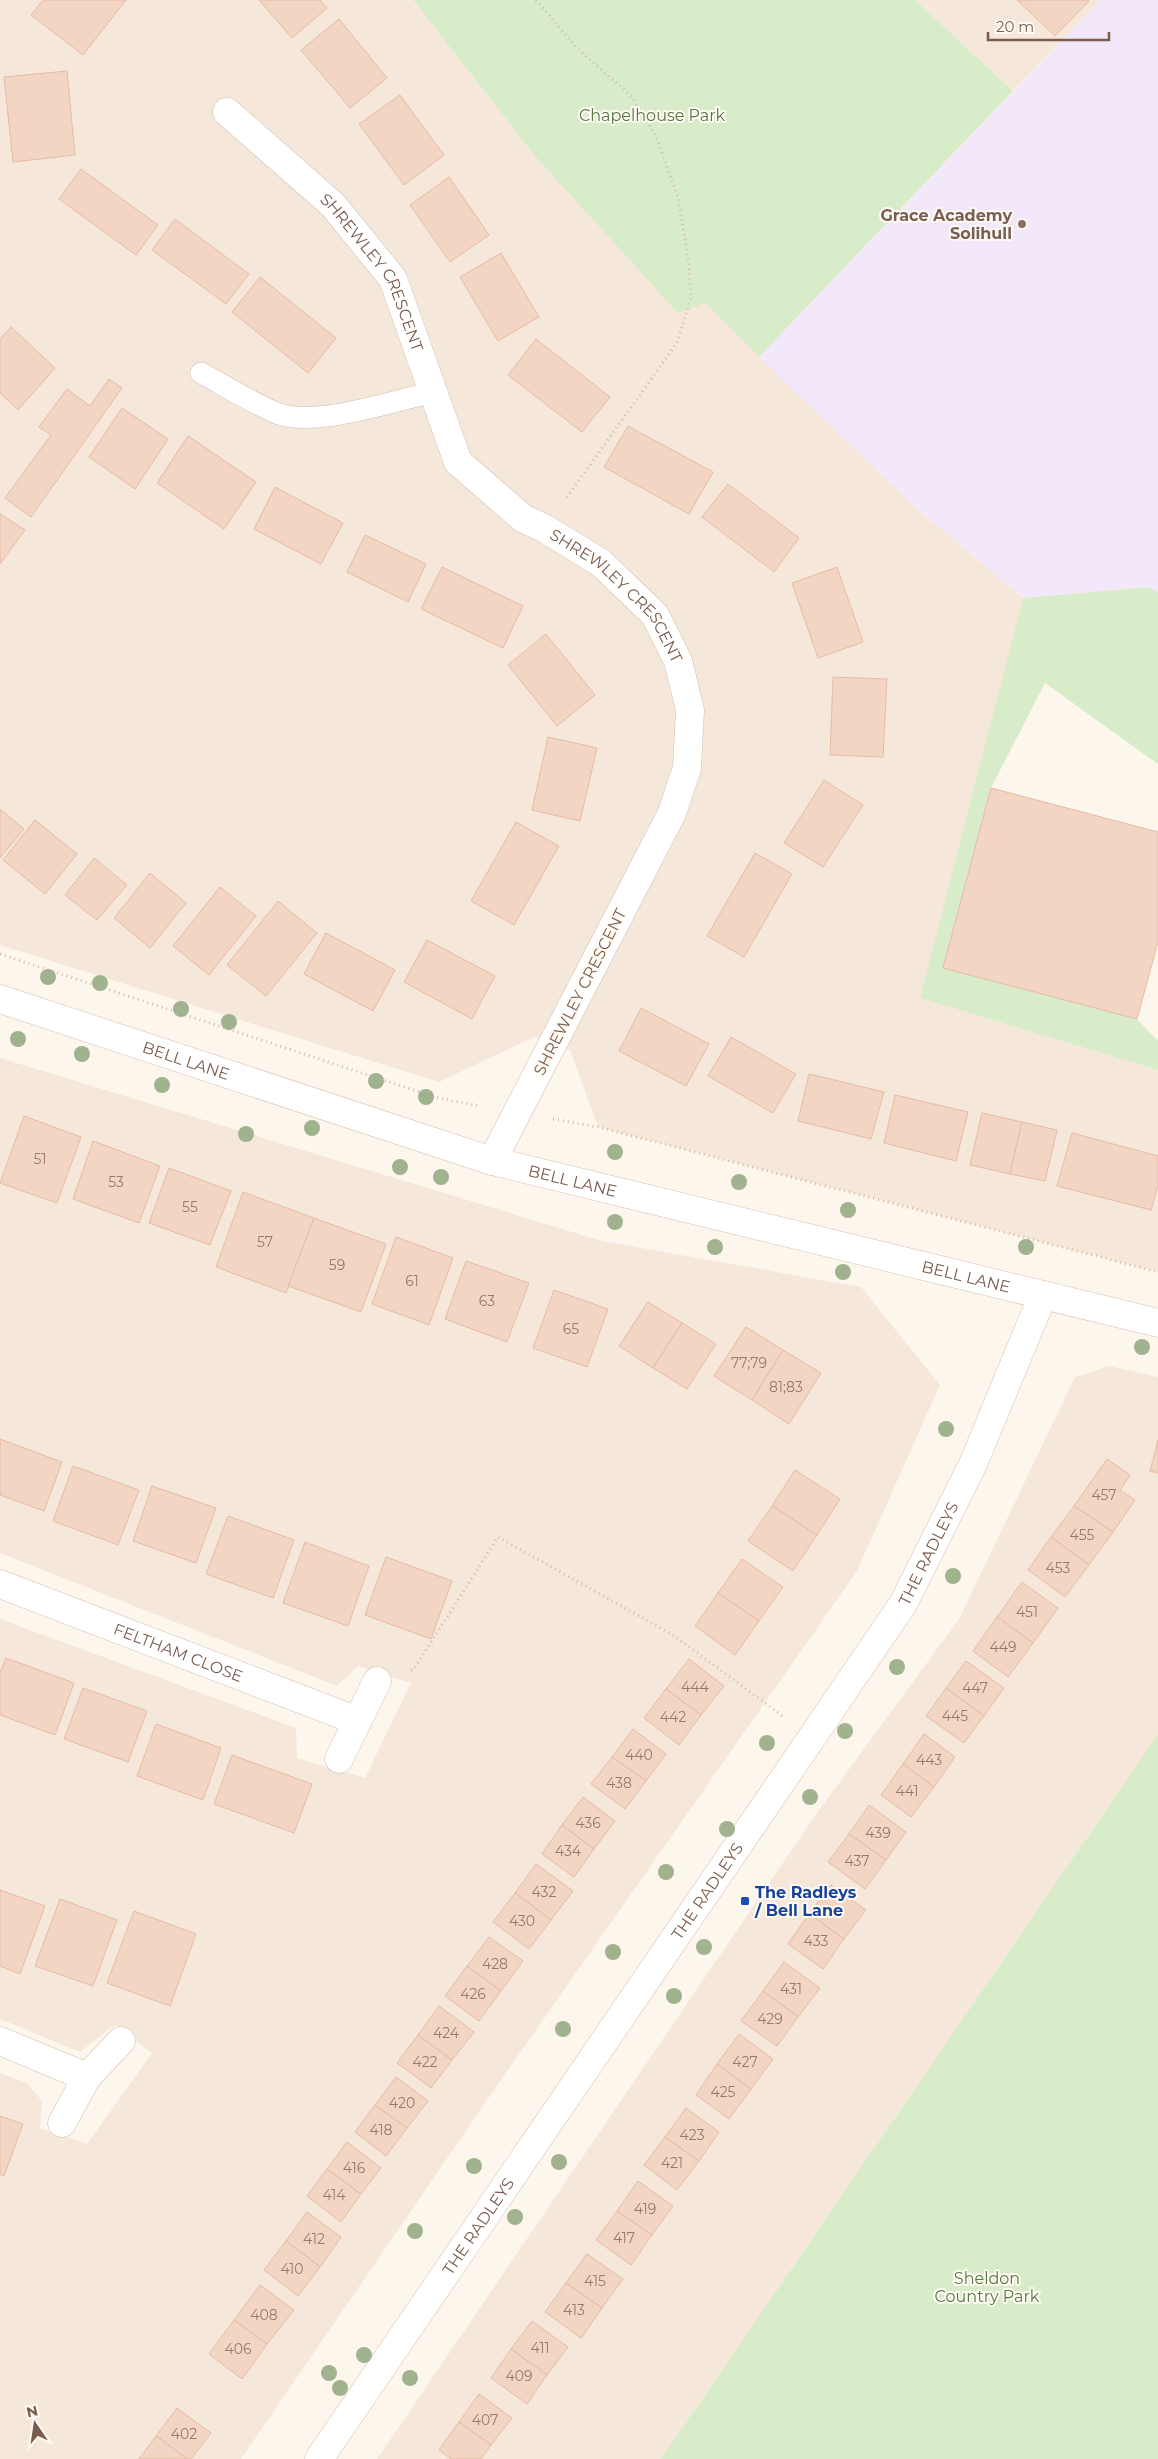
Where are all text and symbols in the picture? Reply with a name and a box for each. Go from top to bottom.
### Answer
scale bar [988,10,1109,42]
text: 20 m [996,17,1034,36]
park label: Chapelhouse Park [579,106,726,125]
street label: SHREWLEY CRESCENT [317,189,428,355]
place label: Grace Academy Solihull [881,206,1012,243]
marker: Grace Academy Solihull [1016,218,1028,230]
street label: SHREWLEY CRESCENT [547,525,687,666]
street label: SHREWLEY CRESCENT [530,905,631,1079]
street label: BELL LANE [140,1037,232,1083]
house number: 51 [34,1150,46,1168]
street label: BELL LANE [526,1161,619,1201]
house number: 53 [108,1173,124,1191]
house number: 55 [182,1198,198,1216]
house number: 57 [257,1233,273,1251]
house number: 59 [329,1256,345,1274]
street label: BELL LANE [920,1256,1012,1296]
house number: 61 [405,1272,419,1290]
house number: 63 [479,1292,495,1310]
house number: 65 [563,1320,579,1338]
house number: 77;79 [731,1354,767,1372]
house number: 81;83 [769,1378,803,1396]
house number: 457 [1091,1486,1117,1504]
street label: THE RADLEYS [895,1498,962,1608]
house number: 455 [1069,1526,1095,1544]
house number: 453 [1046,1559,1071,1577]
house number: 451 [1016,1603,1038,1621]
street label: FELTHAM CLOSE [111,1619,246,1686]
house number: 449 [990,1638,1016,1656]
house number: 444 [681,1678,710,1696]
house number: 447 [962,1679,988,1697]
house number: 445 [942,1707,968,1725]
house number: 442 [660,1708,686,1726]
house number: 440 [625,1746,653,1764]
house number: 443 [916,1751,942,1769]
house number: 438 [606,1774,632,1792]
house number: 441 [895,1782,919,1800]
house number: 436 [575,1814,601,1832]
house number: 439 [865,1824,891,1842]
street label: THE RADLEYS [667,1839,747,1943]
house number: 434 [555,1842,582,1860]
house number: 437 [844,1852,870,1870]
house number: 432 [532,1883,556,1901]
place label: The Radleys / Bell Lane [754,1883,857,1920]
marker: The Radleys / Bell Lane [739,1895,751,1907]
house number: 430 [509,1912,535,1930]
house number: 433 [804,1932,828,1950]
house number: 428 [482,1955,508,1973]
house number: 431 [780,1980,802,1998]
house number: 426 [460,1985,486,2003]
house number: 429 [757,2010,783,2028]
house number: 424 [433,2024,460,2042]
house number: 422 [412,2053,438,2071]
house number: 427 [732,2053,758,2071]
house number: 425 [710,2083,736,2101]
house number: 420 [389,2094,415,2112]
house number: 418 [370,2121,393,2139]
house number: 423 [679,2126,705,2144]
house number: 421 [661,2154,683,2172]
house number: 416 [343,2159,366,2177]
street label: THE RADLEYS [438,2174,518,2278]
house number: 414 [322,2186,346,2204]
house number: 419 [634,2200,656,2218]
house number: 417 [613,2229,635,2247]
house number: 412 [303,2230,325,2248]
house number: 410 [280,2260,304,2278]
park label: Sheldon Country Park [935,2269,1040,2306]
house number: 415 [584,2272,606,2290]
house number: 413 [563,2301,585,2319]
house number: 408 [250,2306,278,2324]
house number: 411 [530,2339,550,2357]
house number: 406 [224,2340,252,2358]
house number: 409 [505,2367,533,2385]
north arrow [10,2399,60,2449]
text: N [25,2401,40,2421]
house number: 407 [472,2411,498,2429]
house number: 402 [171,2425,197,2443]

